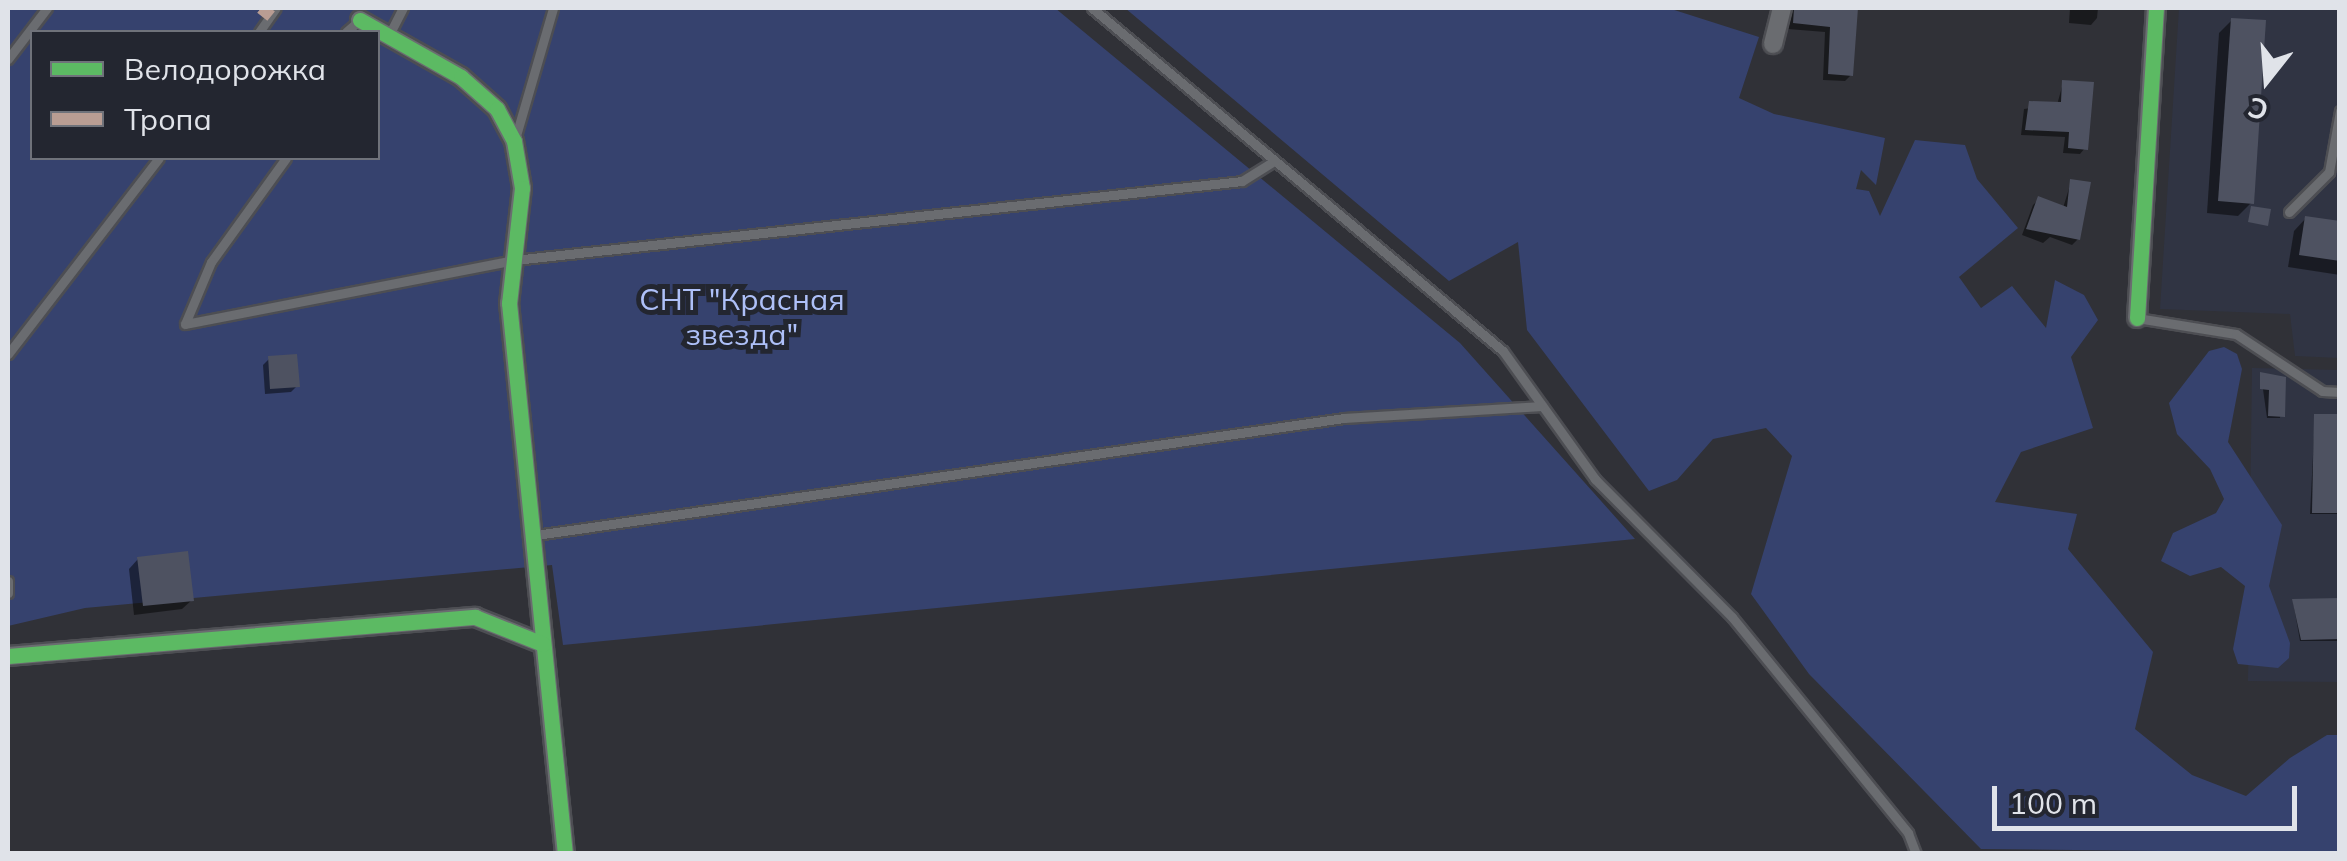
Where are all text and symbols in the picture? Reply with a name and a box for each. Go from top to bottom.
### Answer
legend [30,30,380,160]
north arrow [2217,30,2317,130]
text: Велодорожка [124,50,326,88]
text: С [2244,90,2272,129]
text: Тропа [124,100,212,138]
park label: СНТ "Красная звезда" [639,281,845,352]
scale bar [1997,766,2302,828]
text: 100 m [2009,784,2097,822]

